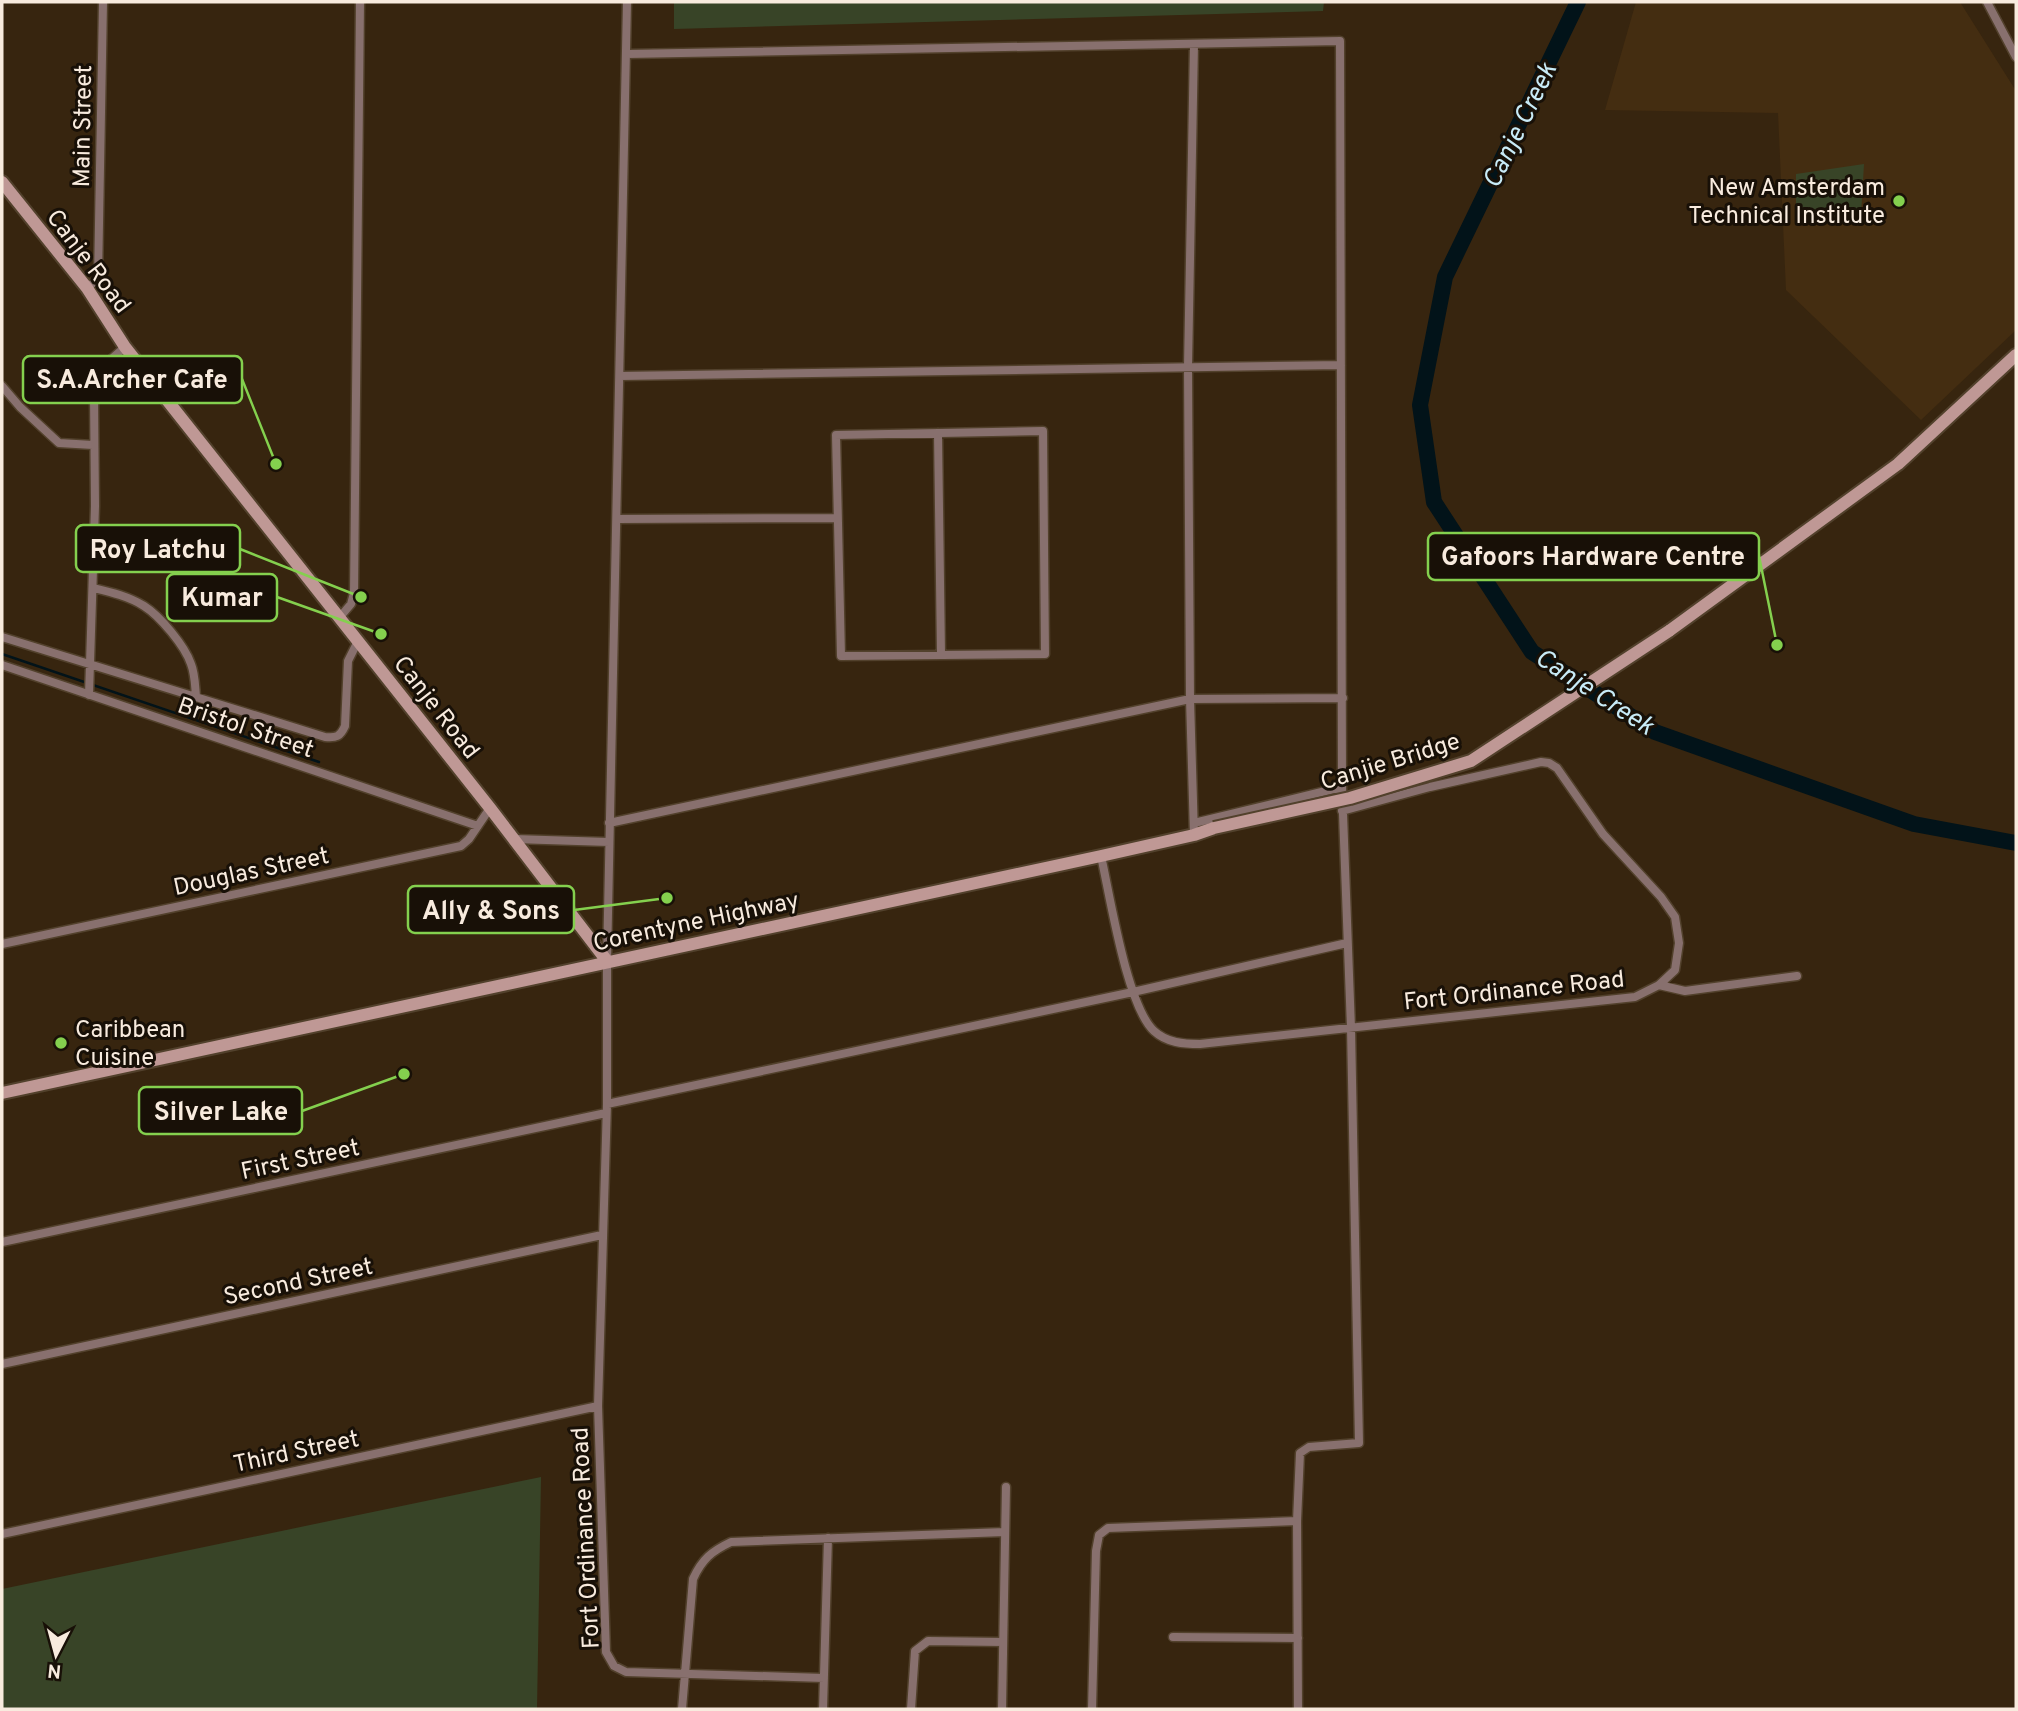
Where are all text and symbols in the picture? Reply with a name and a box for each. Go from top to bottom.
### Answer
water label: Canje Creek [1477,57,1566,194]
street label: Main Street [68,65,100,188]
place label: New Amsterdam Technical Institute [1688,174,1885,232]
marker: New Amsterdam Technical Institute [1891,193,1907,209]
street label: Canje Road [38,204,136,320]
callout: S.A.Archer Cafe [23,356,242,403]
text: S.A.Archer Cafe [36,365,228,398]
callout: Roy Latchu [76,525,240,572]
callout: Gafoors Hardware Centre [1428,533,1759,580]
text: Roy Latchu [90,535,226,568]
text: Gafoors Hardware Centre [1441,542,1745,575]
callout: Kumar [167,574,277,621]
text: Kumar [181,583,263,616]
water label: Canje Creek [1528,642,1660,744]
street label: Canje Road [386,651,485,766]
street label: Bristol Street [173,692,318,766]
street label: Canjie Bridge [1317,727,1464,798]
street label: Douglas Street [171,842,332,904]
callout: Ally & Sons [408,886,574,933]
street label: Corentyne Highway [591,886,802,959]
text: Ally & Sons [422,896,560,929]
street label: Fort Ordinance Road [1402,965,1626,1019]
place label: Caribbean Cuisine [75,1016,185,1074]
marker: Caribbean Cuisine [53,1035,69,1051]
callout: Silver Lake [139,1087,302,1134]
text: Silver Lake [154,1097,288,1130]
street label: First Street [238,1134,362,1188]
street label: Second Street [221,1253,376,1313]
street label: Third Street [231,1425,362,1481]
street label: Fort Ordinance Road [566,1426,608,1649]
north arrow [21,1620,91,1690]
text: N [46,1657,62,1683]

